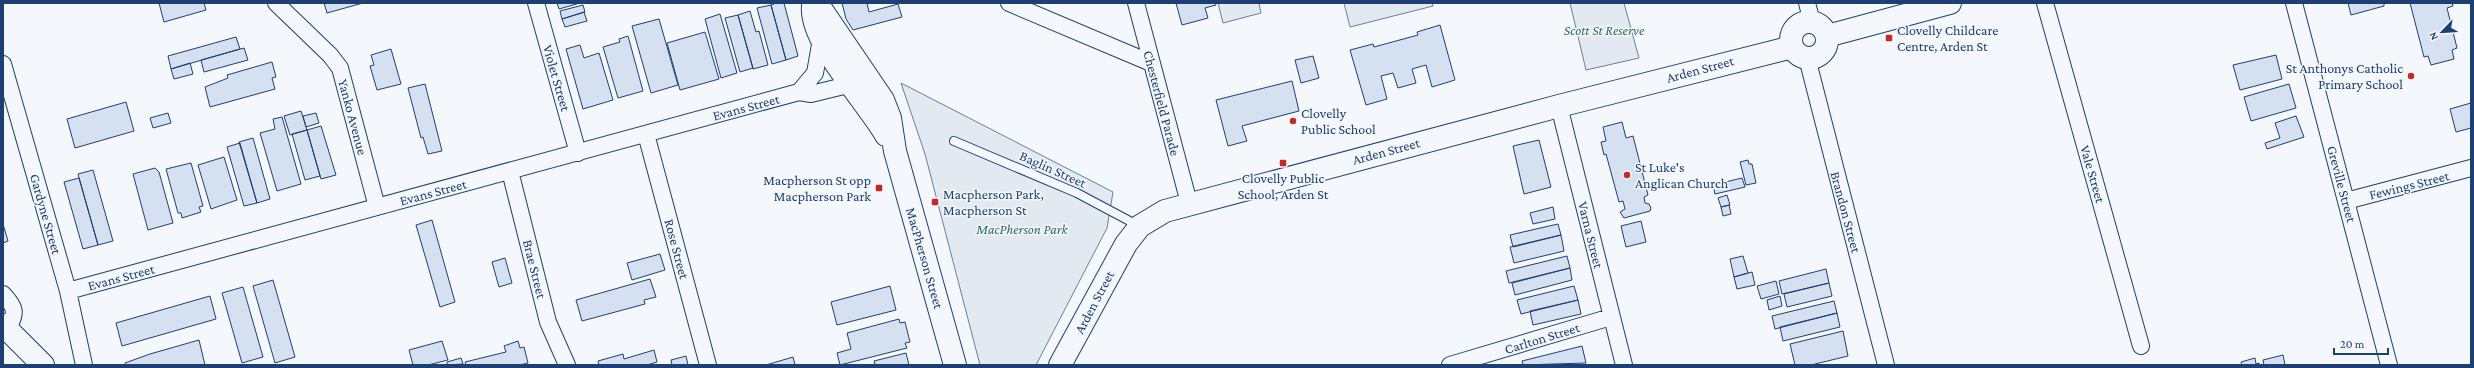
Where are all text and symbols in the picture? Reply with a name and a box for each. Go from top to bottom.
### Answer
north arrow [2422,12,2462,52]
park label: Scott St Reserve [1564,22,1645,38]
place label: Clovelly Childcare Centre, Arden St [1897,22,1998,54]
text: N [2426,30,2440,42]
marker: Clovelly Childcare Centre, Arden St [1884,33,1894,43]
street label: Violet Street [540,43,574,113]
street label: Chesterfield Parade [1140,49,1184,157]
street label: Arden Street [1665,52,1736,86]
place label: St Anthonys Catholic Primary School [2286,60,2403,92]
marker: St Anthonys Catholic Primary School [2406,71,2416,81]
street label: Yanko Avenue [335,77,371,157]
street label: Evans Street [711,90,782,124]
place label: Clovelly Public School [1301,105,1376,137]
marker: Clovelly Public School [1288,116,1298,126]
street label: Arden Street [1351,134,1422,168]
street label: Vale Street [2077,143,2109,205]
street label: Greville Street [2324,144,2360,224]
street label: Baglin Street [1017,147,1089,191]
marker: Clovelly Public School, Arden St [1278,158,1288,168]
place label: St Luke's Anglican Church [1635,159,1729,191]
street label: Fewings Street [2367,167,2451,203]
place label: Clovelly Public School, Arden St [1238,170,1329,202]
marker: St Luke's Anglican Church [1622,170,1632,180]
street label: Brandon Street [1827,170,1865,255]
street label: Gardyne Street [27,172,65,256]
place label: Macpherson St opp Macpherson Park [763,172,871,204]
street label: Evans Street [398,175,469,209]
marker: Macpherson St opp Macpherson Park [874,183,884,193]
place label: Macpherson Park, Macpherson St [943,186,1044,218]
marker: Macpherson Park, Macpherson St [930,197,940,207]
street label: Varna Street [1575,200,1607,270]
street label: MacPherson Street [903,205,947,311]
street label: Rose Street [661,217,693,281]
park label: MacPherson Park [975,221,1069,237]
street label: Brae Street [520,238,550,301]
street label: Evans Street [86,260,157,294]
street label: Arden Street [1071,267,1117,336]
street label: Carlton Street [1503,319,1582,357]
scale bar [2334,330,2388,356]
text: 20 m [2340,337,2365,351]

